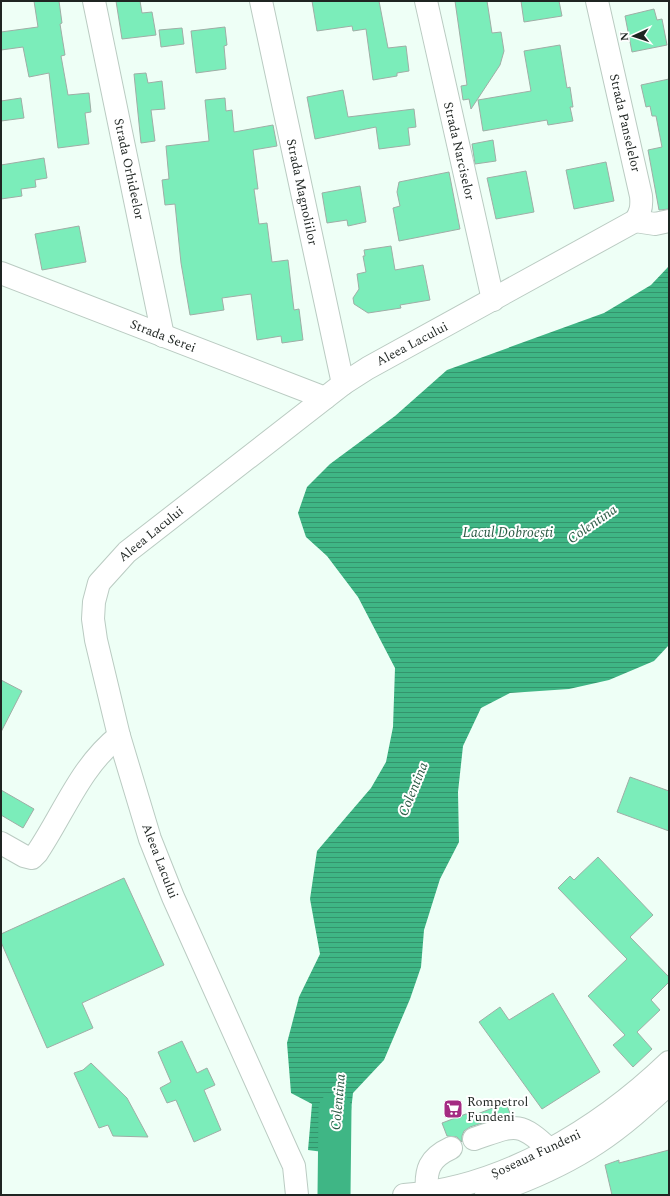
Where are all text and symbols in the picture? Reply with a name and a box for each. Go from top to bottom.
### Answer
north arrow [614,16,654,56]
text: N [616,32,633,41]
street label: Strada Panselelor [604,72,646,174]
street label: Strada Narciselor [438,100,480,202]
street label: Strada Orhideelor [108,116,150,222]
street label: Strada Magnoliilor [281,137,323,247]
street label: Strada Serei [127,314,199,358]
street label: Aleea Lacului [372,317,452,371]
water label: Colentina [563,499,621,549]
street label: Aleea Lacului [114,501,188,567]
water label: Lacul Dobroești [463,522,553,543]
water label: Colentina [393,759,433,819]
street label: Aleea Lacului [137,821,183,901]
water label: Colentina [325,1073,351,1131]
place label: Rompetrol Fundeni [467,1092,528,1127]
supermarket icon: Rompetrol Fundeni [442,1098,464,1120]
street label: Șoseaua Fundeni [488,1124,584,1184]

